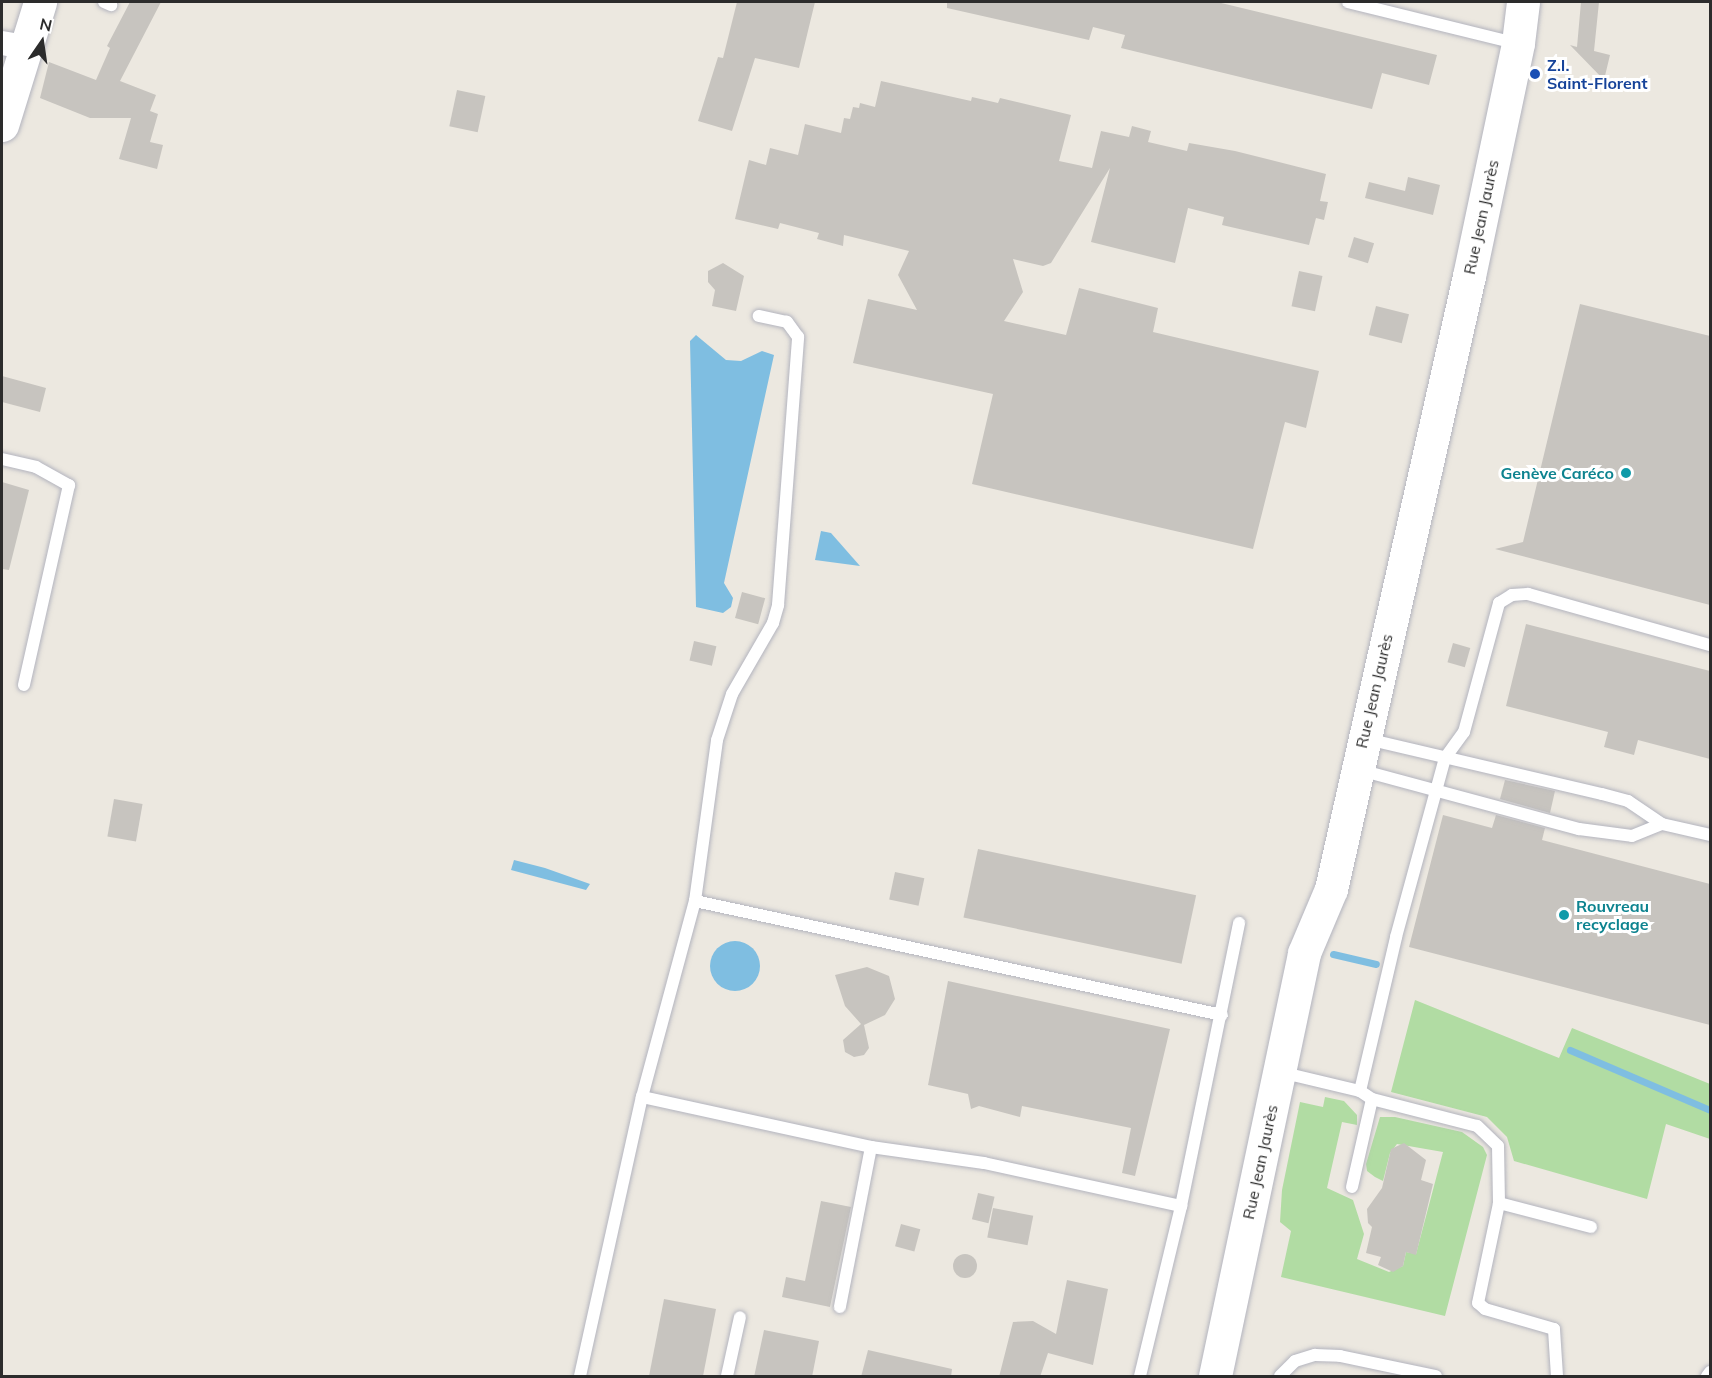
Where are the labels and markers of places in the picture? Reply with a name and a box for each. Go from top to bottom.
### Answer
place label: Z.I. Saint-Florent [1547,55,1647,93]
marker: Z.I. Saint-Florent [1528,67,1542,81]
place label: Genève Caréco [1501,463,1614,483]
marker: Genève Caréco [1619,466,1633,480]
place label: Rouvreau recyclage [1576,896,1649,934]
marker: Rouvreau recyclage [1557,908,1571,922]

